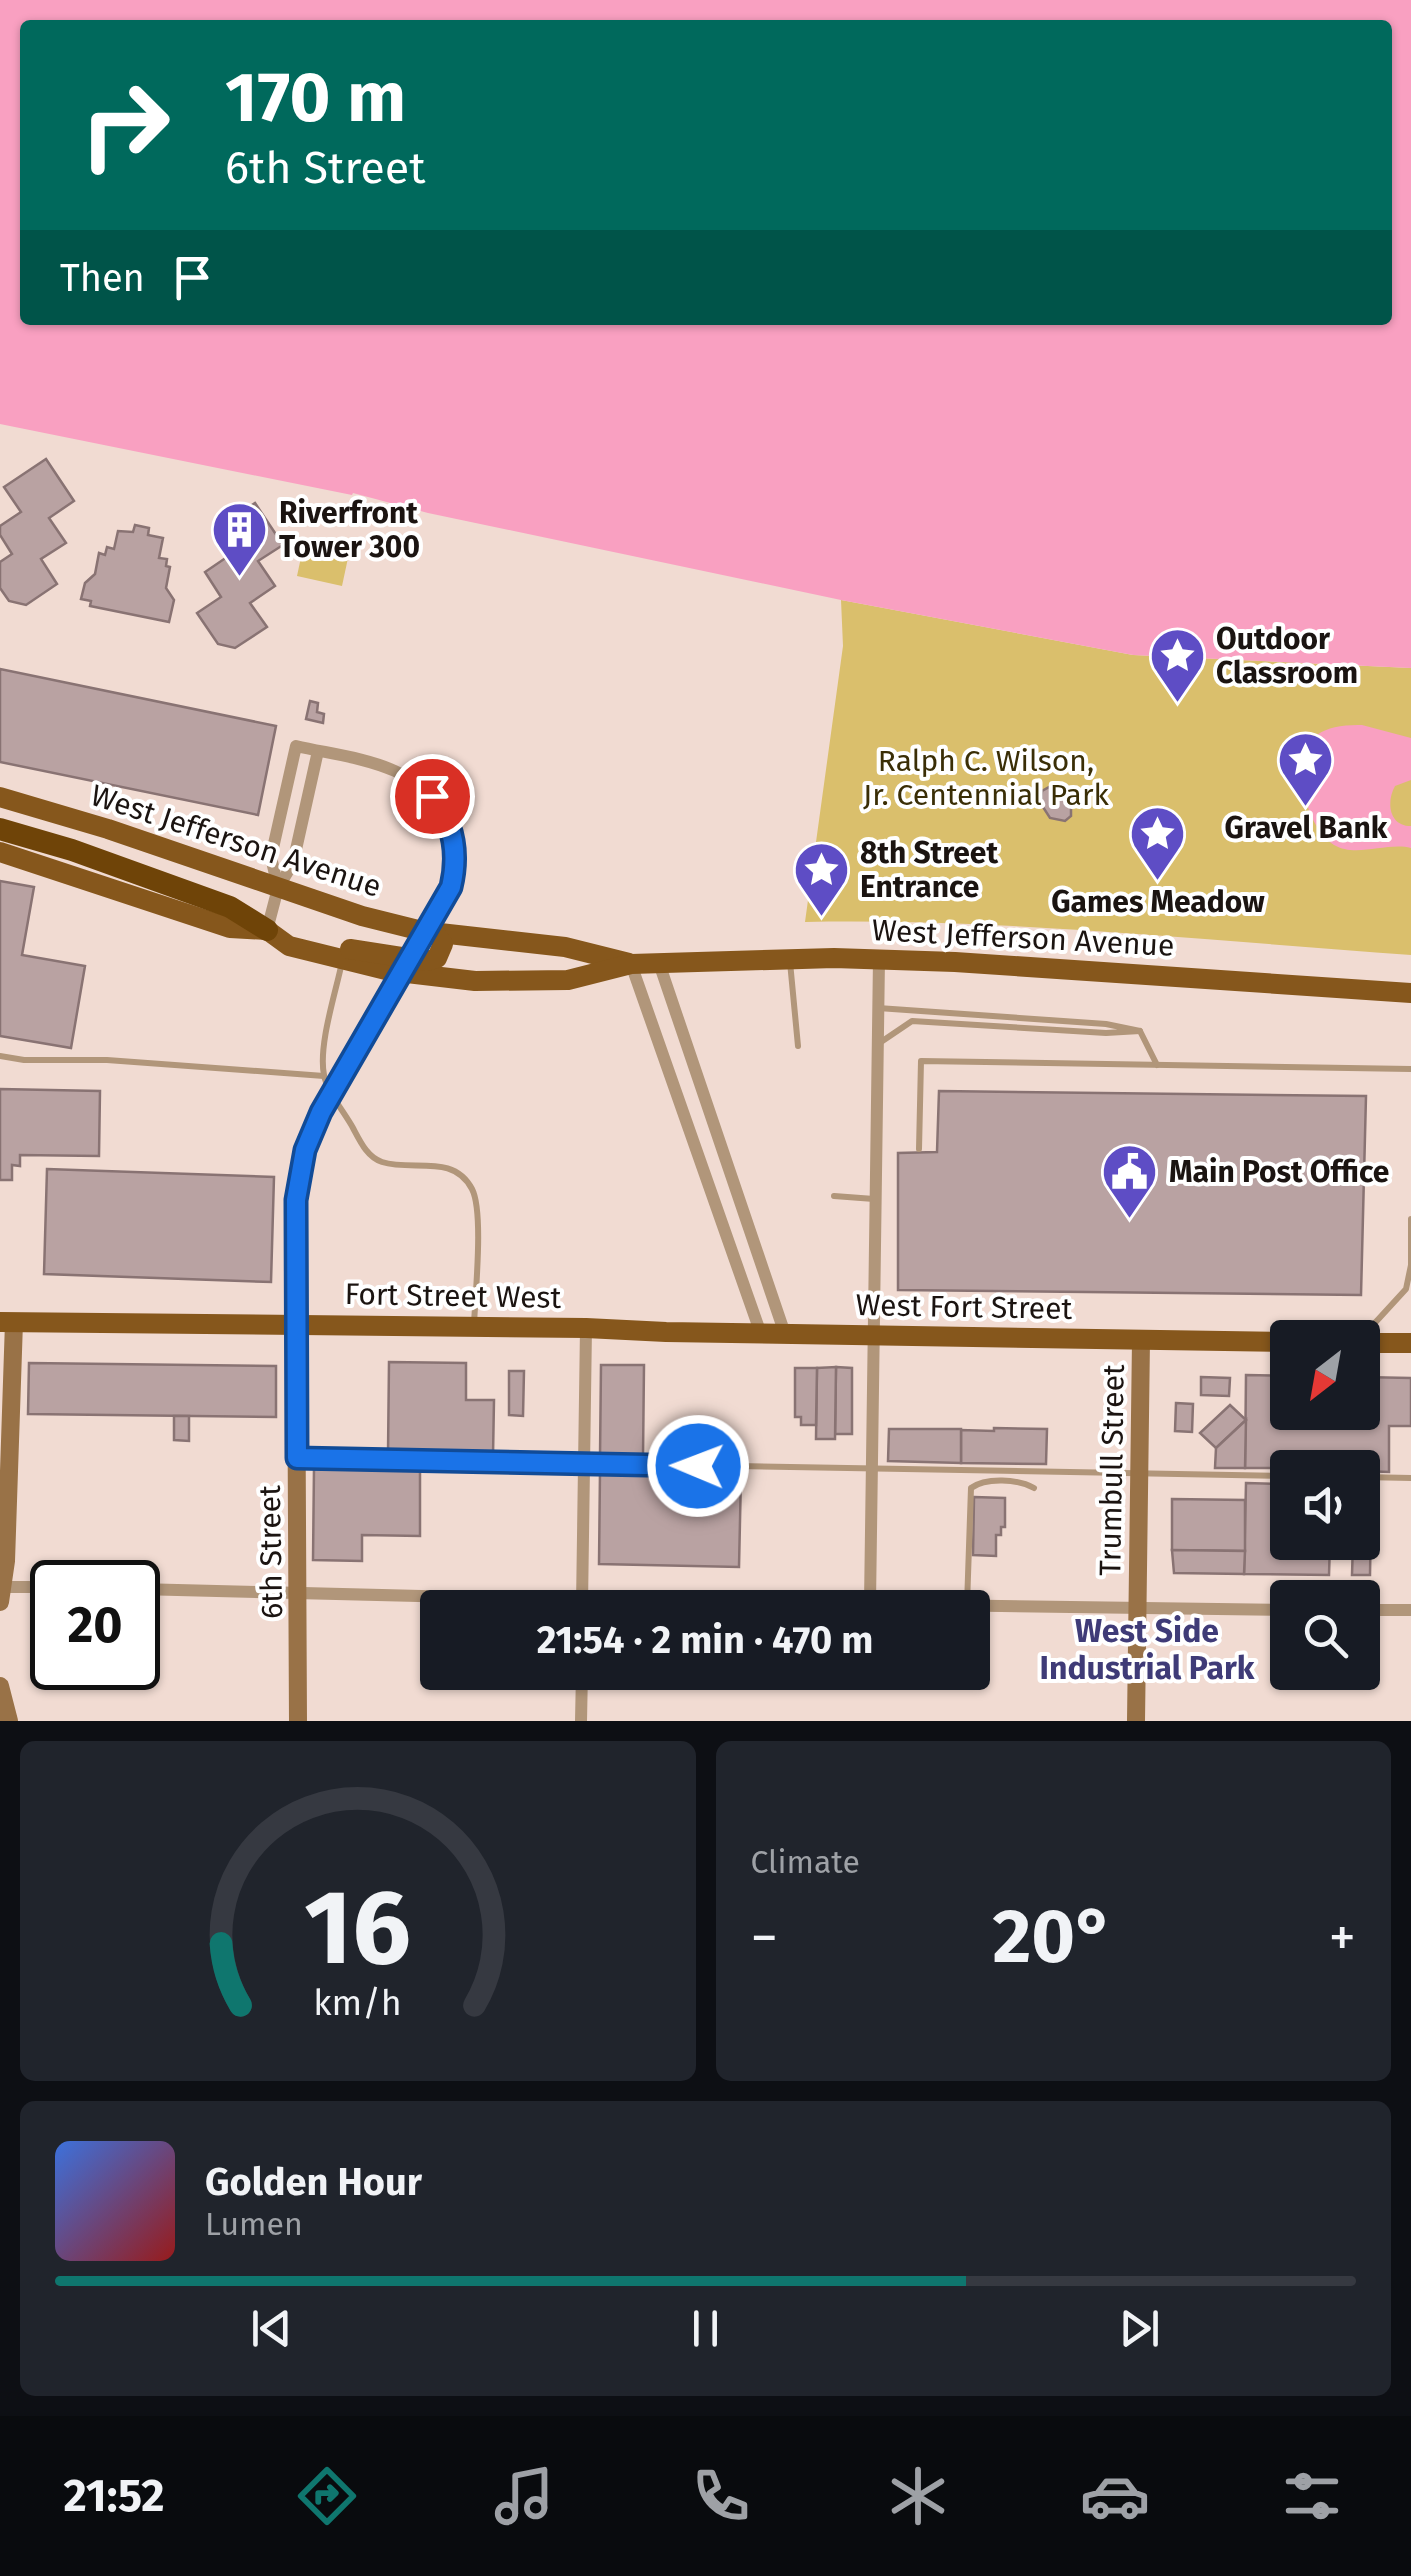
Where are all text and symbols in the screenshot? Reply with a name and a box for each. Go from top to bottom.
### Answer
text: 170 m [225,56,406,140]
icon: right [60,60,190,190]
text: 6th Street [225,141,426,195]
icon: arrive [165,250,220,305]
text: Then [60,255,145,301]
place label: Riverfront Tower 300 [279,495,420,565]
building icon: Riverfront Tower 300 [210,500,270,579]
place label: Outdoor Classroom [1216,621,1358,691]
place icon: Outdoor Classroom [1147,626,1207,705]
place icon: Gravel Bank [1276,730,1336,809]
park label: Ralph C. Wilson, Jr. Centennial Park [863,743,1110,813]
pin [390,754,475,839]
icon: arrive [405,769,460,824]
street label: West Jefferson Avenue [86,777,386,905]
place icon: Games Meadow [1128,804,1188,883]
place label: Gravel Bank [1225,810,1388,846]
place label: 8th Street Entrance [860,835,998,905]
place icon: 8th Street Entrance [791,840,851,919]
place label: Games Meadow [1051,884,1265,920]
street label: West Jefferson Avenue [871,912,1175,964]
public building icon: Main Post Office [1100,1142,1160,1221]
place label: Main Post Office [1169,1154,1389,1190]
street label: Fort Street West [344,1276,562,1316]
street label: West Fort Street [855,1287,1073,1327]
north arrow [1270,1320,1380,1430]
map controls [1270,1320,1380,1690]
street label: Trumbull Street [1092,1364,1132,1576]
position arrow [646,1414,750,1518]
button: sound [1270,1450,1380,1560]
street label: 6th Street [252,1485,290,1619]
speed limit sign: 20 [30,1560,160,1690]
button: search [1270,1580,1380,1690]
district label: West Side Industrial Park [1040,1612,1255,1687]
text: 21:54 · 2 min · 470 m [537,1617,873,1663]
text: Climate [751,1843,860,1881]
text: 16 [304,1866,411,1991]
text: 20° [992,1892,1114,1982]
text: − [751,1905,778,1971]
text: + [1329,1905,1356,1971]
text: km/h [314,1982,402,2024]
text: Golden Hour [205,2159,422,2205]
text: Lumen [205,2205,303,2243]
icon: previous [244,2301,299,2356]
icon: pause [678,2301,733,2356]
icon: next [1112,2301,1167,2356]
icon: directions [292,2461,362,2531]
icon: music [489,2461,559,2531]
icon: phone [686,2461,756,2531]
icon: climate [883,2461,953,2531]
icon: car [1080,2461,1150,2531]
icon: filters [1277,2461,1347,2531]
text: 21:52 [64,2469,165,2523]

